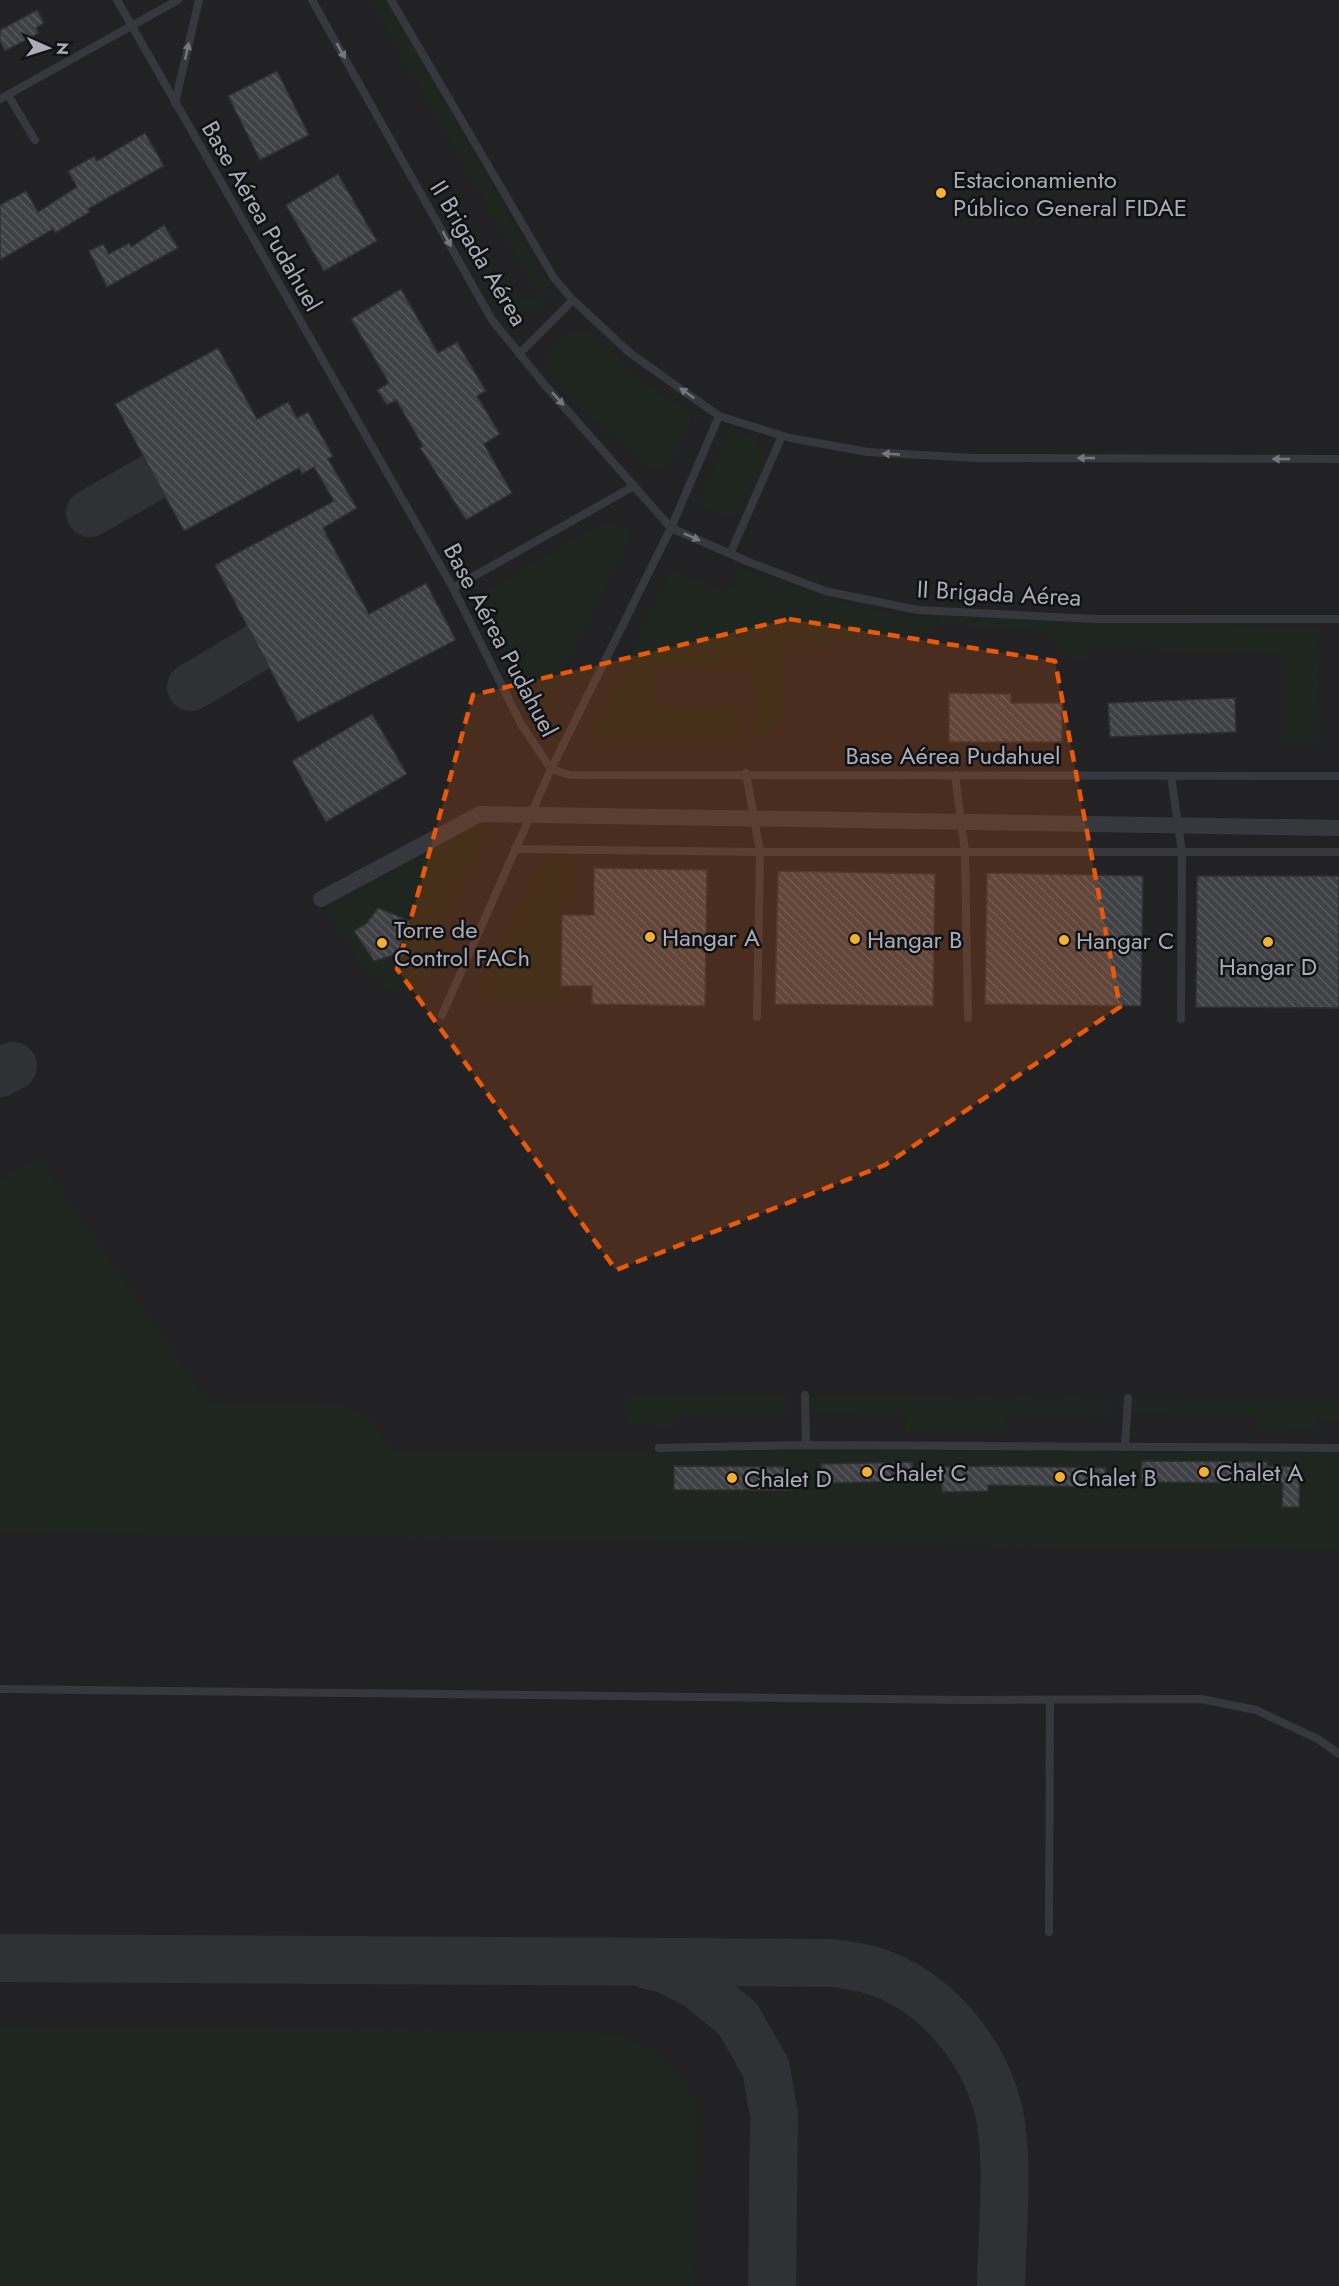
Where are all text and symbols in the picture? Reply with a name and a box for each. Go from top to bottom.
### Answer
north arrow [18,18,78,78]
text: N [51,42,74,56]
one-way arrow [183,42,192,61]
one-way arrow [336,43,346,60]
street label: Base Aérea Pudahuel [193,114,331,318]
place label: Estacionamiento Público General FIDAE [953,162,1187,225]
street label: II Brigada Aérea [422,174,536,332]
marker: Estacionamiento Público General FIDAE [934,186,948,200]
one-way arrow [441,231,452,247]
one-way arrow [679,387,695,399]
one-way arrow [550,391,564,405]
one-way arrow [881,449,900,458]
one-way arrow [1076,453,1095,463]
one-way arrow [1271,454,1290,464]
one-way arrow [683,533,701,542]
street label: Base Aérea Pudahuel [435,537,567,743]
street label: II Brigada Aérea [916,571,1082,615]
street label: Base Aérea Pudahuel [846,738,1060,773]
place label: Torre de Control FACh [394,912,530,975]
place label: Hangar A [662,920,760,955]
place label: Hangar B [867,922,962,957]
place label: Hangar C [1076,923,1174,958]
marker: Hangar A [643,930,657,944]
marker: Hangar B [848,932,862,946]
marker: Hangar C [1057,933,1071,947]
marker: Hangar D [1261,935,1275,949]
marker: Torre de Control FACh [375,936,389,950]
place label: Hangar D [1219,949,1317,984]
place label: Chalet C [879,1455,967,1490]
place label: Chalet A [1216,1455,1303,1490]
place label: Chalet B [1072,1460,1157,1495]
place label: Chalet D [744,1461,832,1496]
marker: Chalet C [860,1465,874,1479]
marker: Chalet A [1197,1465,1211,1479]
marker: Chalet B [1053,1470,1067,1484]
marker: Chalet D [725,1471,739,1485]

